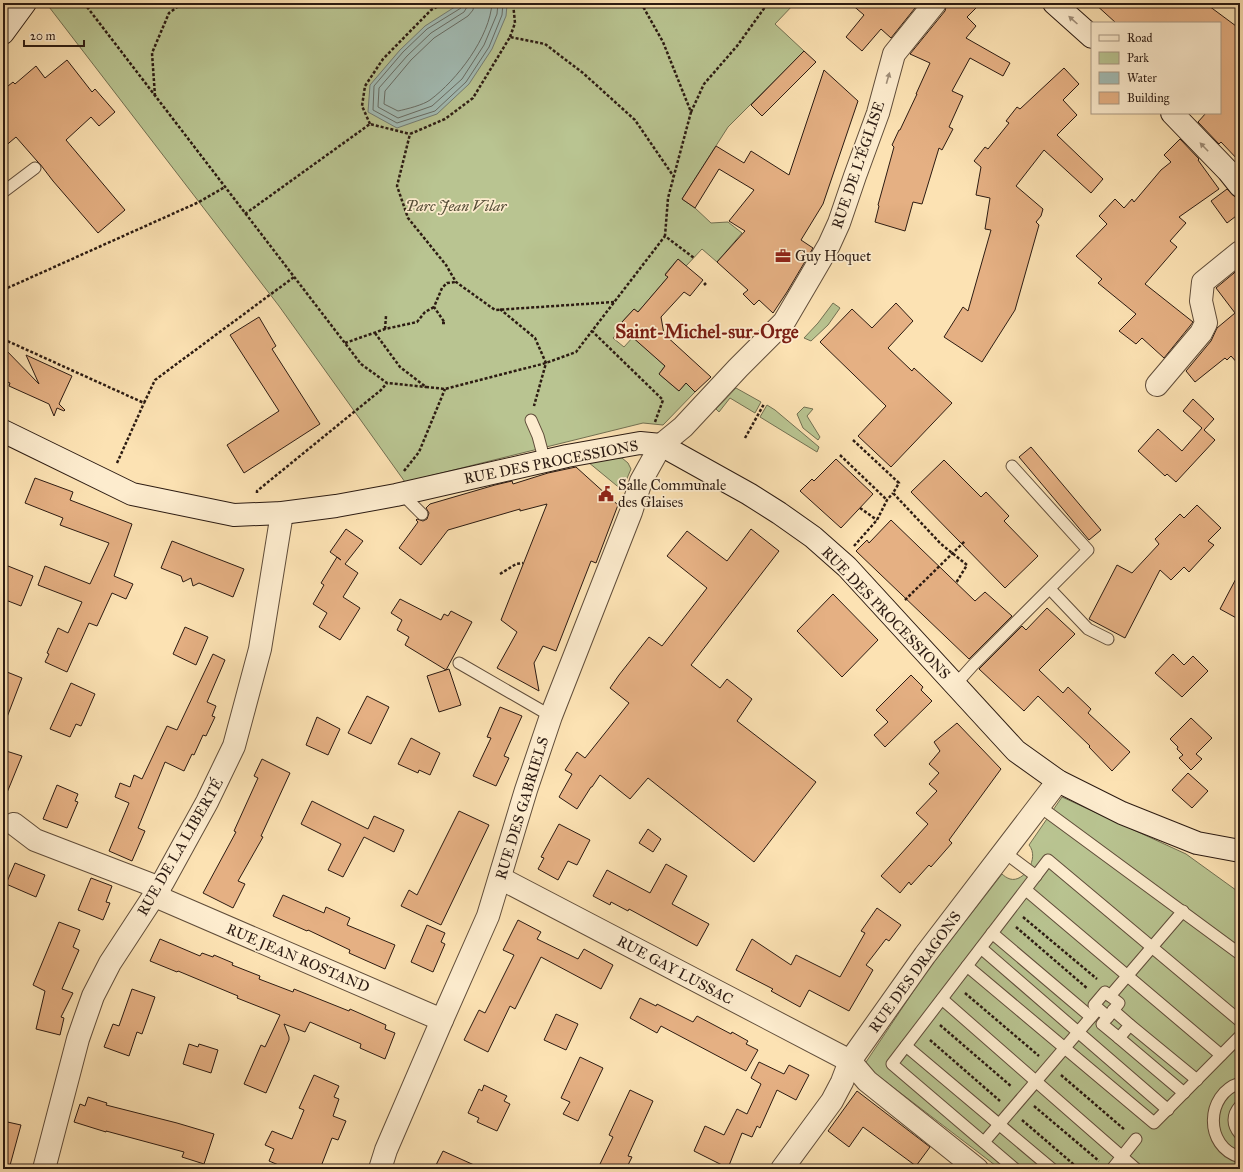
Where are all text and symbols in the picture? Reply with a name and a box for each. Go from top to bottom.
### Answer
one-way arrow [1068,16,1078,25]
scale bar [24,22,84,48]
legend [1091,22,1221,114]
text: 20 m [30,29,56,43]
text: Road [1127,31,1153,45]
text: Park [1127,51,1149,65]
text: Water [1127,71,1157,85]
one-way arrow [885,72,891,84]
text: Building [1127,91,1170,106]
street label: RUE DE L'ÉGLISE [827,98,888,231]
one-way arrow [1200,142,1209,152]
park label: Parc Jean Vilar [405,197,507,215]
office icon: Guy Hoquet [774,247,792,265]
place label: Guy Hoquet [795,247,872,266]
district label: Saint-Michel-sur-Orge [615,320,799,344]
street label: RUE DES PROCESSIONS [462,436,640,488]
place label: Salle Communale des Glaises [618,476,726,511]
public building icon: Salle Communale des Glaises [597,485,615,503]
street label: RUE DES PROCESSIONS [818,543,954,683]
street label: RUE DES GABRIELS [492,734,552,882]
street label: RUE DE LA LIBERTÉ [132,774,227,919]
street label: RUE DES DRAGONS [865,908,965,1036]
street label: RUE JEAN ROSTAND [223,920,372,997]
street label: RUE GAY LUSSAC [614,932,736,1008]

